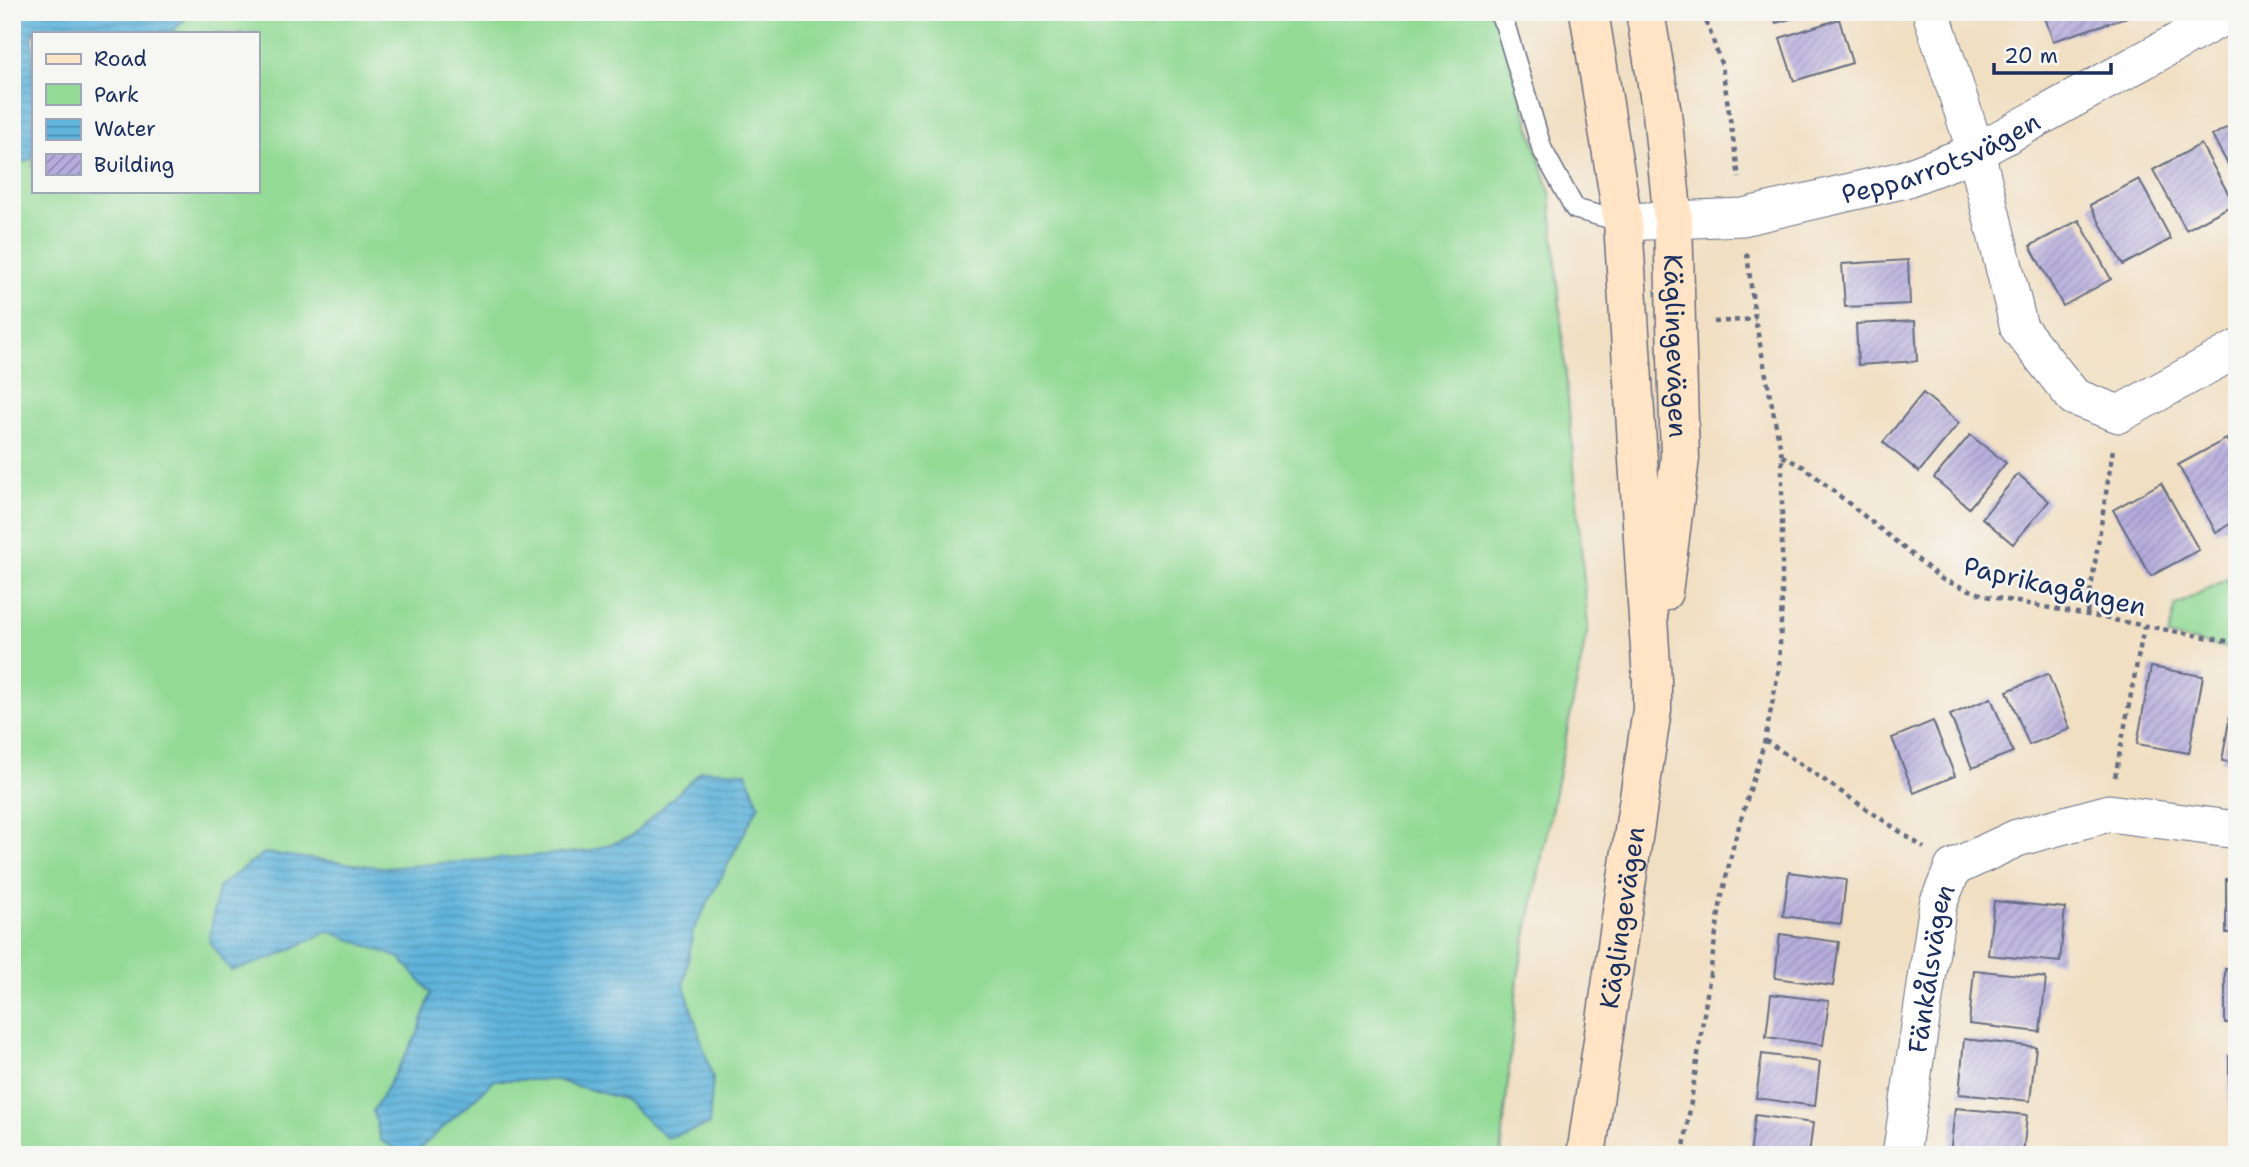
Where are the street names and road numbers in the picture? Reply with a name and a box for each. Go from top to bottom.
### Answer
street label: Pepparrotsvägen [1838,103,2046,211]
street label: Käglingevägen [1656,254,1697,438]
street label: Paprikagången [1960,548,2150,624]
street label: Käglingevägen [1590,824,1652,1011]
street label: Fänkålsvägen [1899,878,1962,1055]

